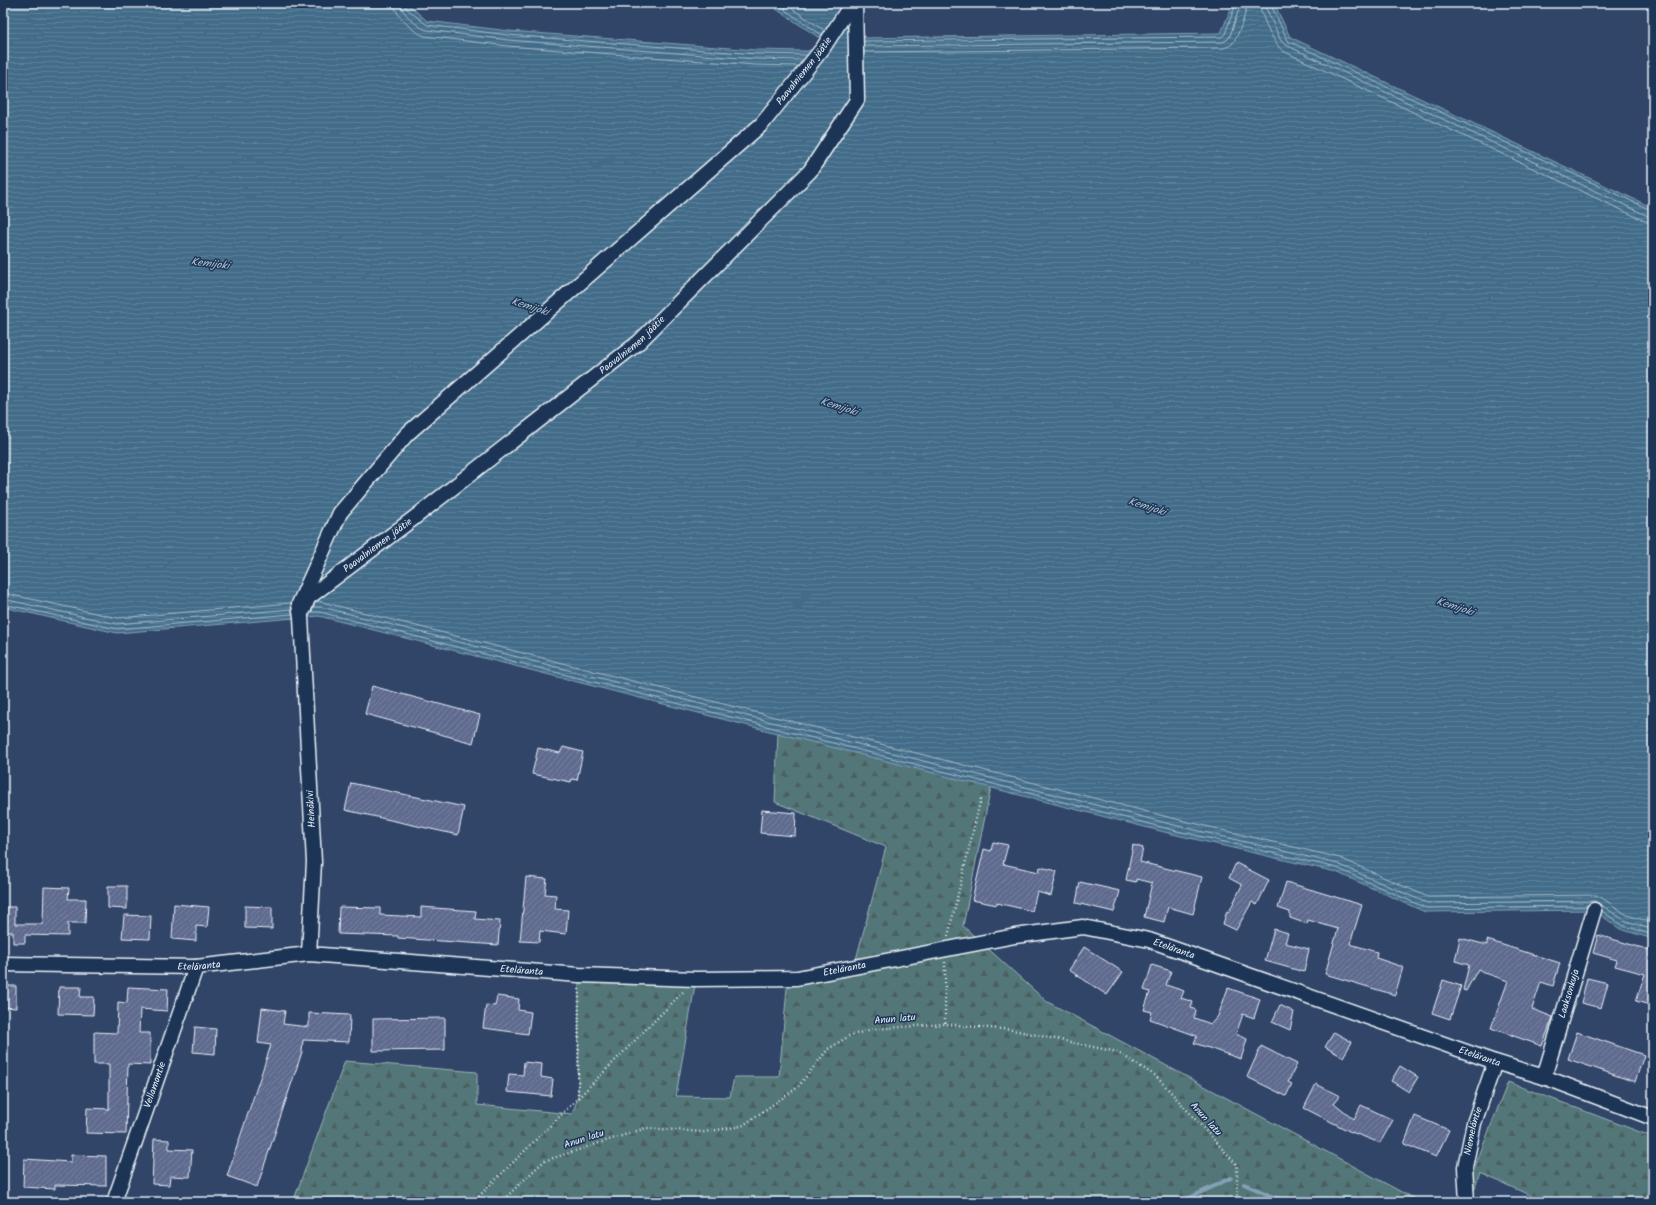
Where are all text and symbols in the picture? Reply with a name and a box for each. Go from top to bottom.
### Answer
street label: Paavalniemen jäätie [772,33,836,109]
water label: Kemijoki [190,253,233,276]
water label: Kemijoki [509,293,553,322]
street label: Paavalniemen jäätie [596,312,669,378]
water label: Kemijoki [818,393,862,422]
water label: Kemijoki [1126,493,1170,522]
street label: Paavalniemen jäätie [340,514,416,577]
water label: Kemijoki [1434,593,1478,622]
street label: Heinäkivi [302,789,320,828]
street label: Eteläranta [1151,934,1197,964]
street label: Eteläranta [177,956,222,975]
street label: Eteläranta [822,957,868,981]
street label: Eteläranta [499,961,544,980]
street label: Laaksonkuja [1554,967,1584,1020]
street label: Anun latu [874,1009,916,1029]
street label: Eteläranta [1456,1042,1503,1071]
street label: Vellamontie [139,1059,170,1110]
street label: Anun latu [1186,1098,1226,1140]
street label: Niemeläntie [1460,1104,1487,1157]
street label: Anun latu [562,1125,606,1153]

